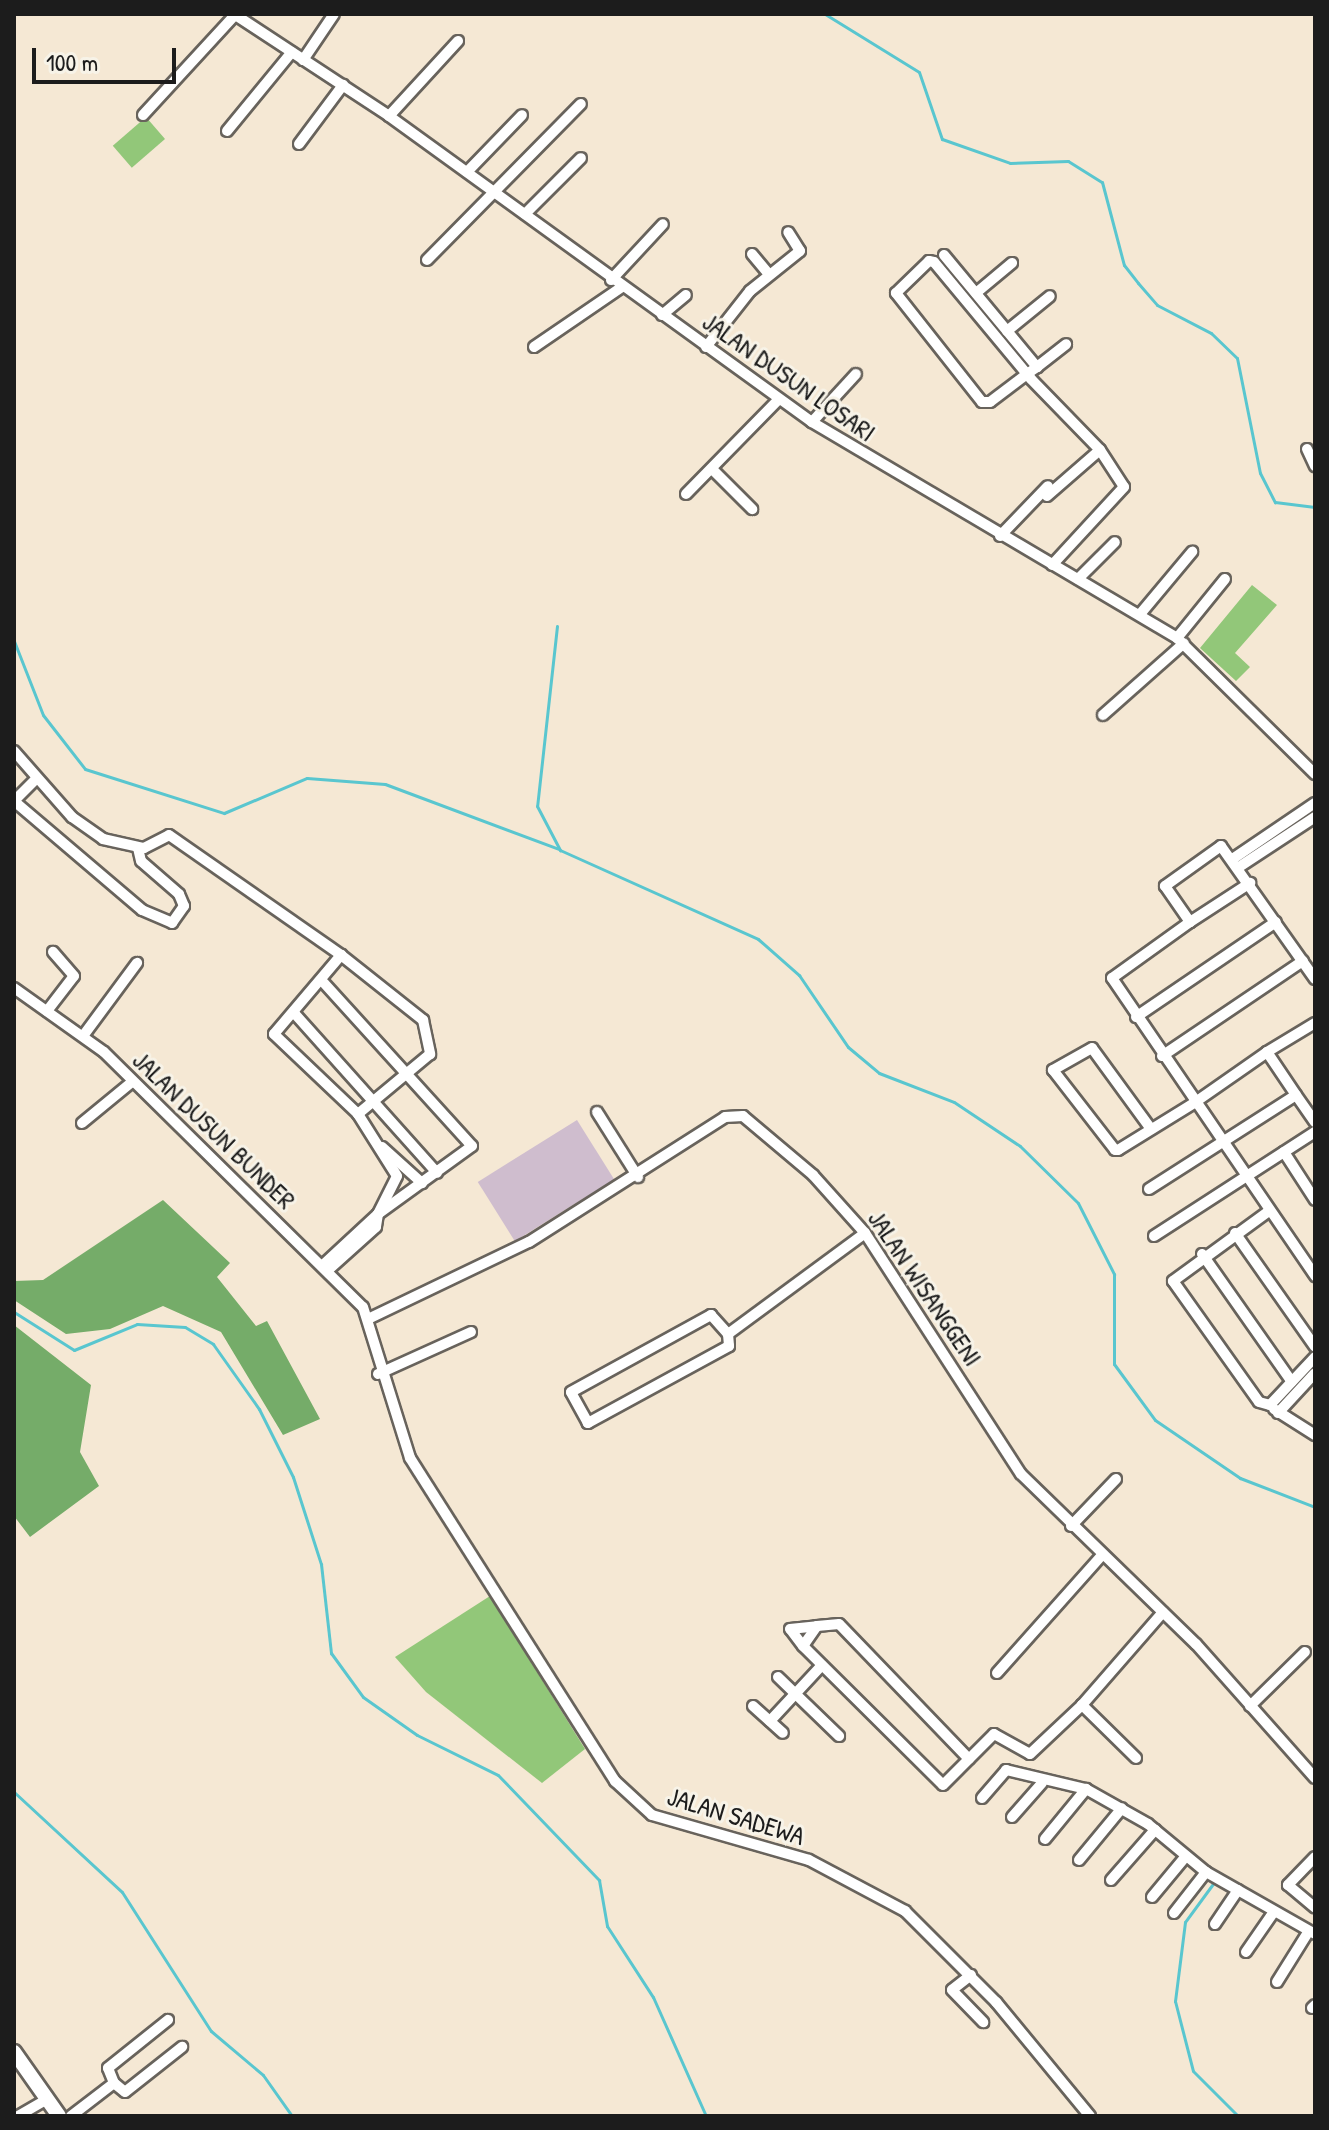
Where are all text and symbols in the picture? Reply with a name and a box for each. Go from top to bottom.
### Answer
scale bar [36,32,180,82]
text: 100 m [46,46,98,78]
street label: JALAN DUSUN LOSARI [697,306,881,448]
street label: JALAN DUSUN BUNDER [126,1044,302,1216]
street label: JALAN WISANGGENI [861,1204,989,1372]
street label: JALAN SADEWA [664,1780,808,1852]

